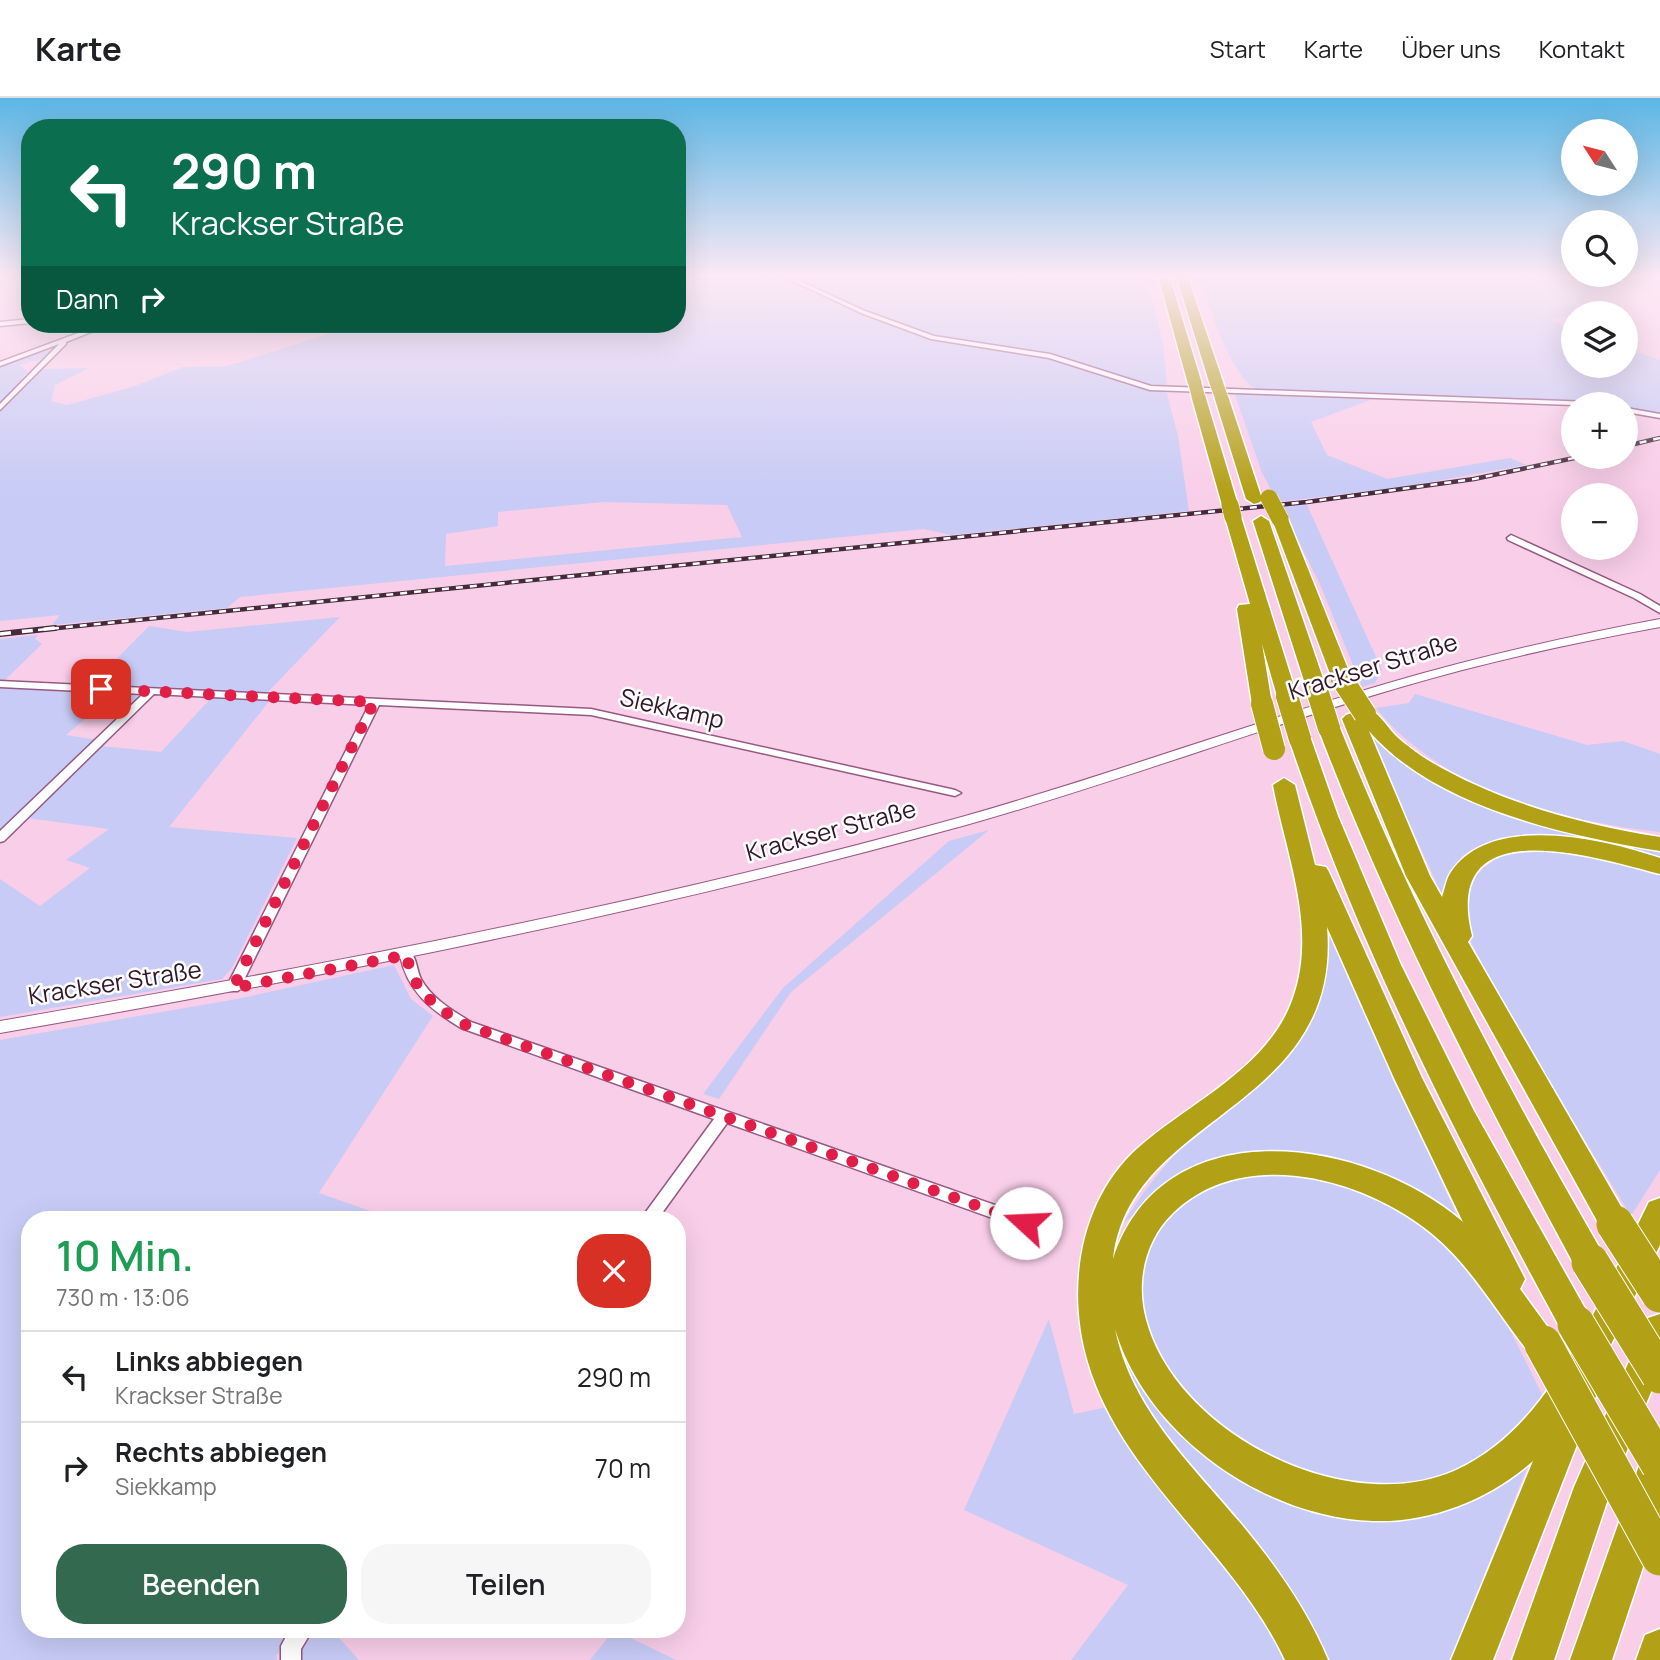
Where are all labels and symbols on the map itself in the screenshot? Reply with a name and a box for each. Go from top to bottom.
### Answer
north arrow [1561,119,1638,196]
street label: Krackser Straße [1284,624,1461,707]
pin [71,659,131,719]
street label: Siekkamp [617,680,728,736]
street label: Krackser Straße [742,791,919,868]
street label: Krackser Straße [26,952,204,1012]
position arrow [989,1186,1063,1260]

